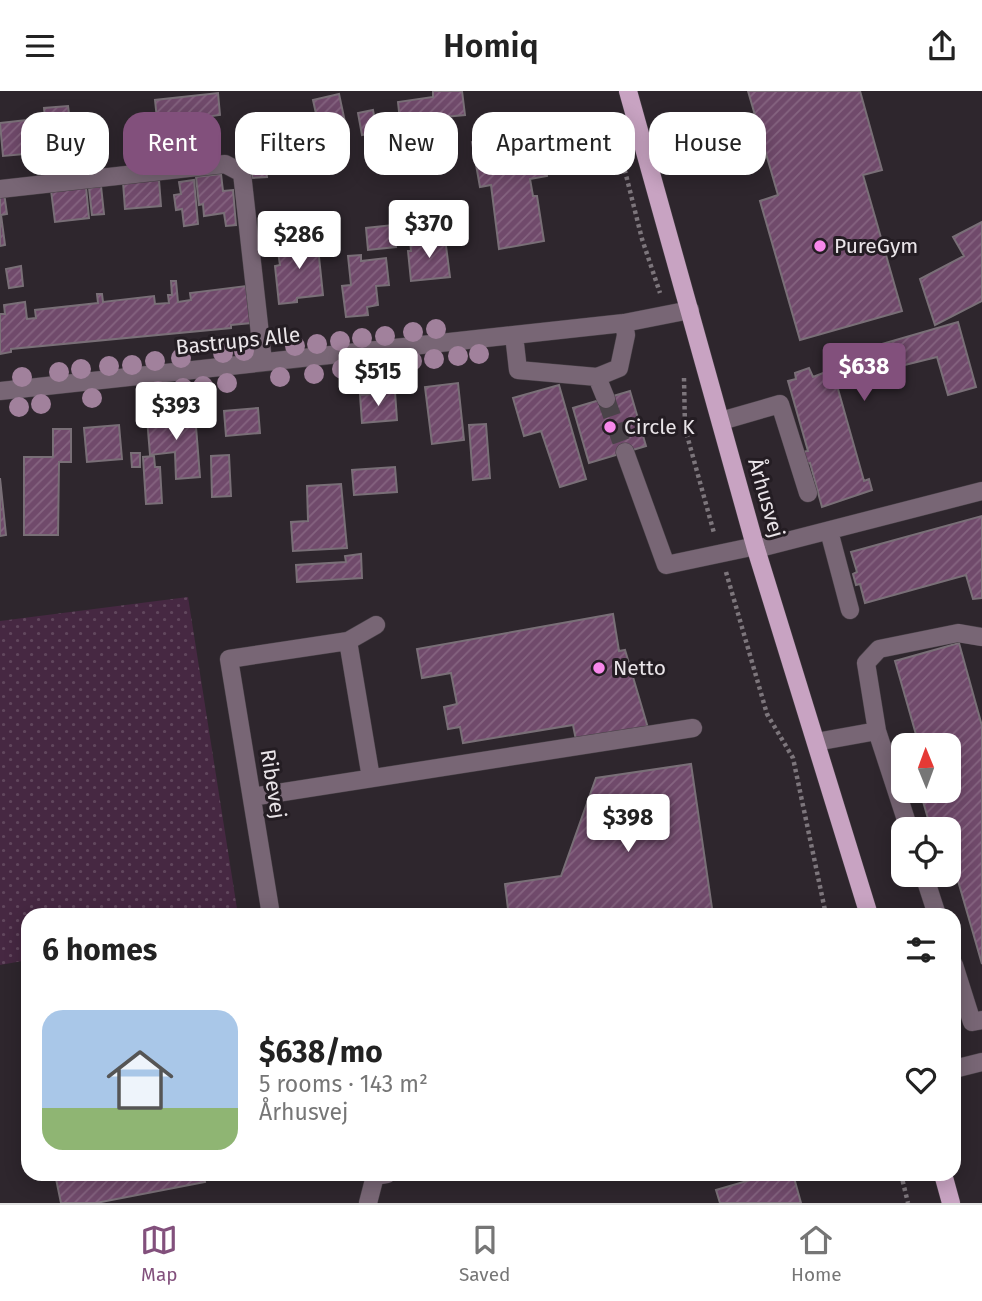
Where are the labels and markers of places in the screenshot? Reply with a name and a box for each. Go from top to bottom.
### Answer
pin: $370 [388,201,470,260]
pin: $286 [258,211,340,271]
place label: PureGym [834,233,918,259]
marker: PureGym [812,238,828,254]
pin: $638 [823,343,905,403]
pin: $515 [337,349,419,408]
pin: $393 [135,383,217,442]
place label: Circle K [624,414,695,440]
marker: Circle K [602,419,618,435]
place label: Netto [613,655,666,681]
marker: Netto [591,660,607,676]
pin: $398 [587,795,669,854]

